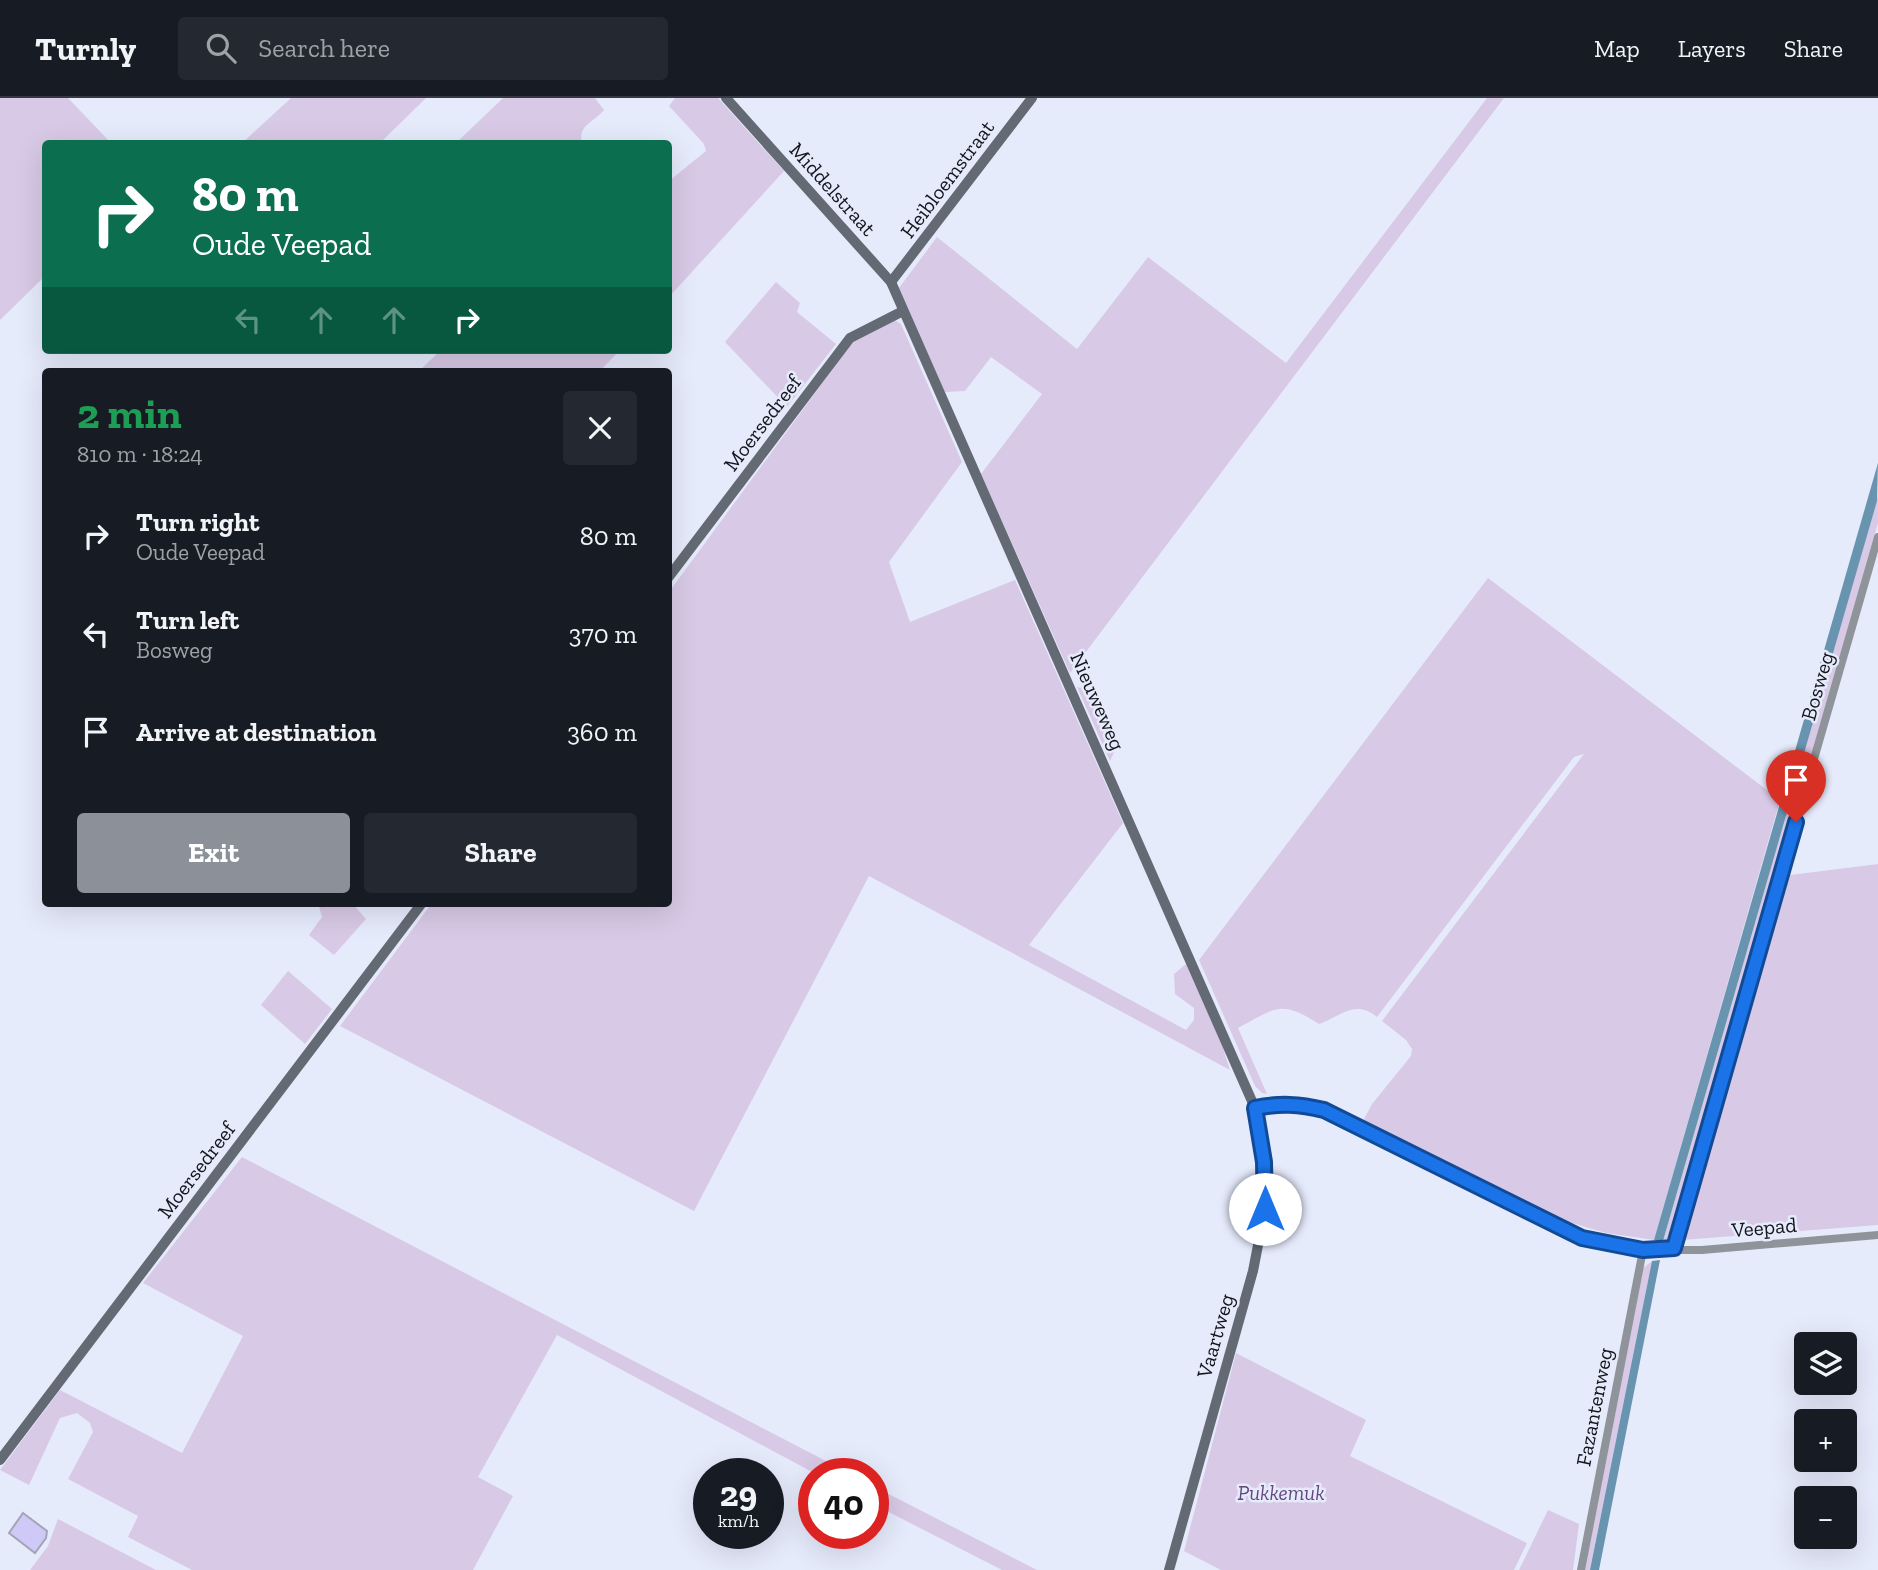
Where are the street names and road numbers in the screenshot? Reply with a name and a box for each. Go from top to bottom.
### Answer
street label: Heibloemstraat [895,115,999,243]
street label: Middelstraat [785,137,882,241]
street label: Moersedreef [718,369,807,476]
street label: Nieuweweg [1065,648,1131,755]
street label: Bosweg [1795,648,1839,723]
street label: Moersedreef [152,1116,241,1223]
street label: Veepad [1729,1212,1798,1242]
street label: Vaartweg [1191,1291,1239,1382]
street label: Fazantenweg [1570,1345,1618,1468]

